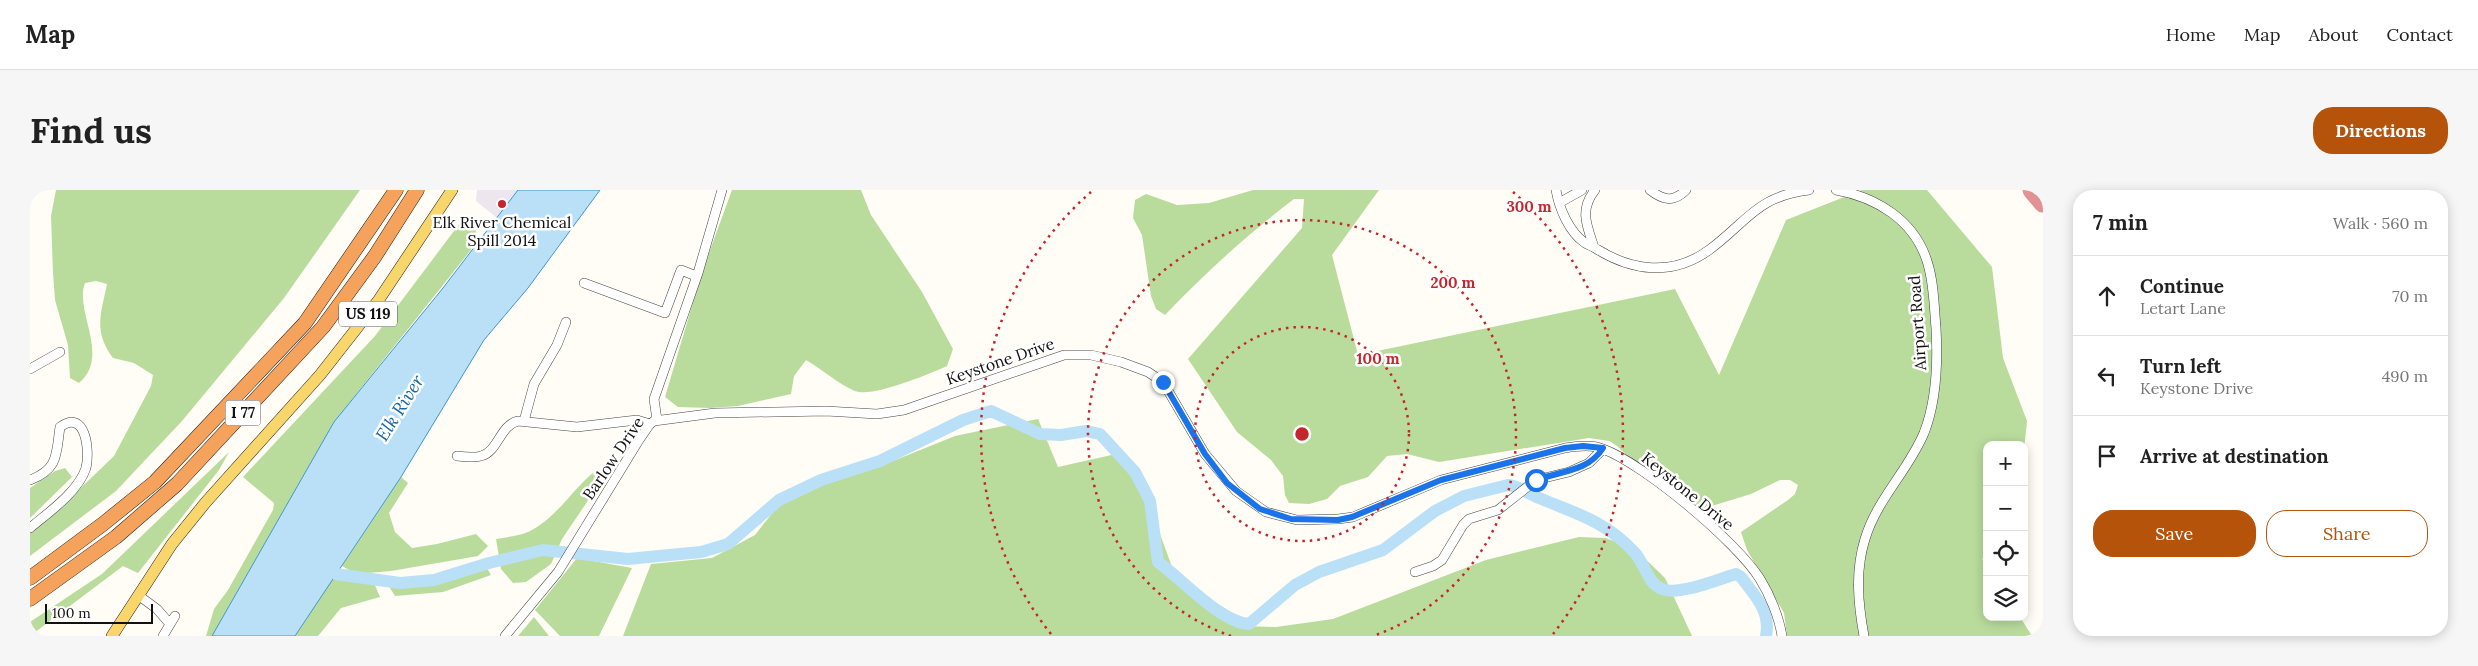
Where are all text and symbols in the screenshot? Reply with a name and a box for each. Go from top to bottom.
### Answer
text: Map [25,19,75,50]
text: Home [2166,23,2216,46]
text: Map [2244,23,2280,46]
text: About [2308,23,2358,46]
text: Contact [2386,23,2453,46]
button: Directions [2313,107,2448,154]
text: Find us [30,108,152,153]
text: 300 m [1506,197,1552,216]
marker: Elk River Chemical Spill 2014 [496,198,508,210]
text: 7 min [2093,209,2148,236]
place label: Elk River Chemical Spill 2014 [433,212,571,250]
text: Walk · 560 m [2333,213,2428,233]
text: 200 m [1431,273,1476,292]
text: Continue [2140,274,2224,298]
street label: Airport Road [1904,275,1930,372]
icon: ahead [2093,282,2121,310]
text: 70 m [2392,286,2428,306]
text: Letart Lane [2140,298,2226,318]
road number: US 119 [339,302,397,326]
street label: Keystone Drive [943,333,1057,389]
text: 100 m [1357,349,1400,368]
text: Turn left [2140,354,2221,378]
icon: left [2093,362,2121,390]
text: 490 m [2382,366,2428,386]
water label: Elk River [370,370,429,445]
route end [1152,371,1175,394]
text: Keystone Drive [2140,378,2253,398]
road number: I 77 [226,400,260,426]
street label: Barlow Drive [578,412,648,503]
centre of rings [1293,425,1311,443]
map controls [1983,441,2028,621]
button: + [1983,441,2028,486]
icon: arrive [2093,442,2121,470]
text: Arrive at destination [2140,444,2329,468]
street label: Keystone Drive [1638,448,1739,535]
route start [1525,469,1548,492]
button: − [1983,486,2028,531]
button: Save [2093,510,2256,557]
button: Share [2266,510,2428,557]
button: locate [1983,531,2028,576]
button: layers [1983,576,2028,621]
scale bar [45,601,152,624]
text: 100 m [52,604,91,622]

